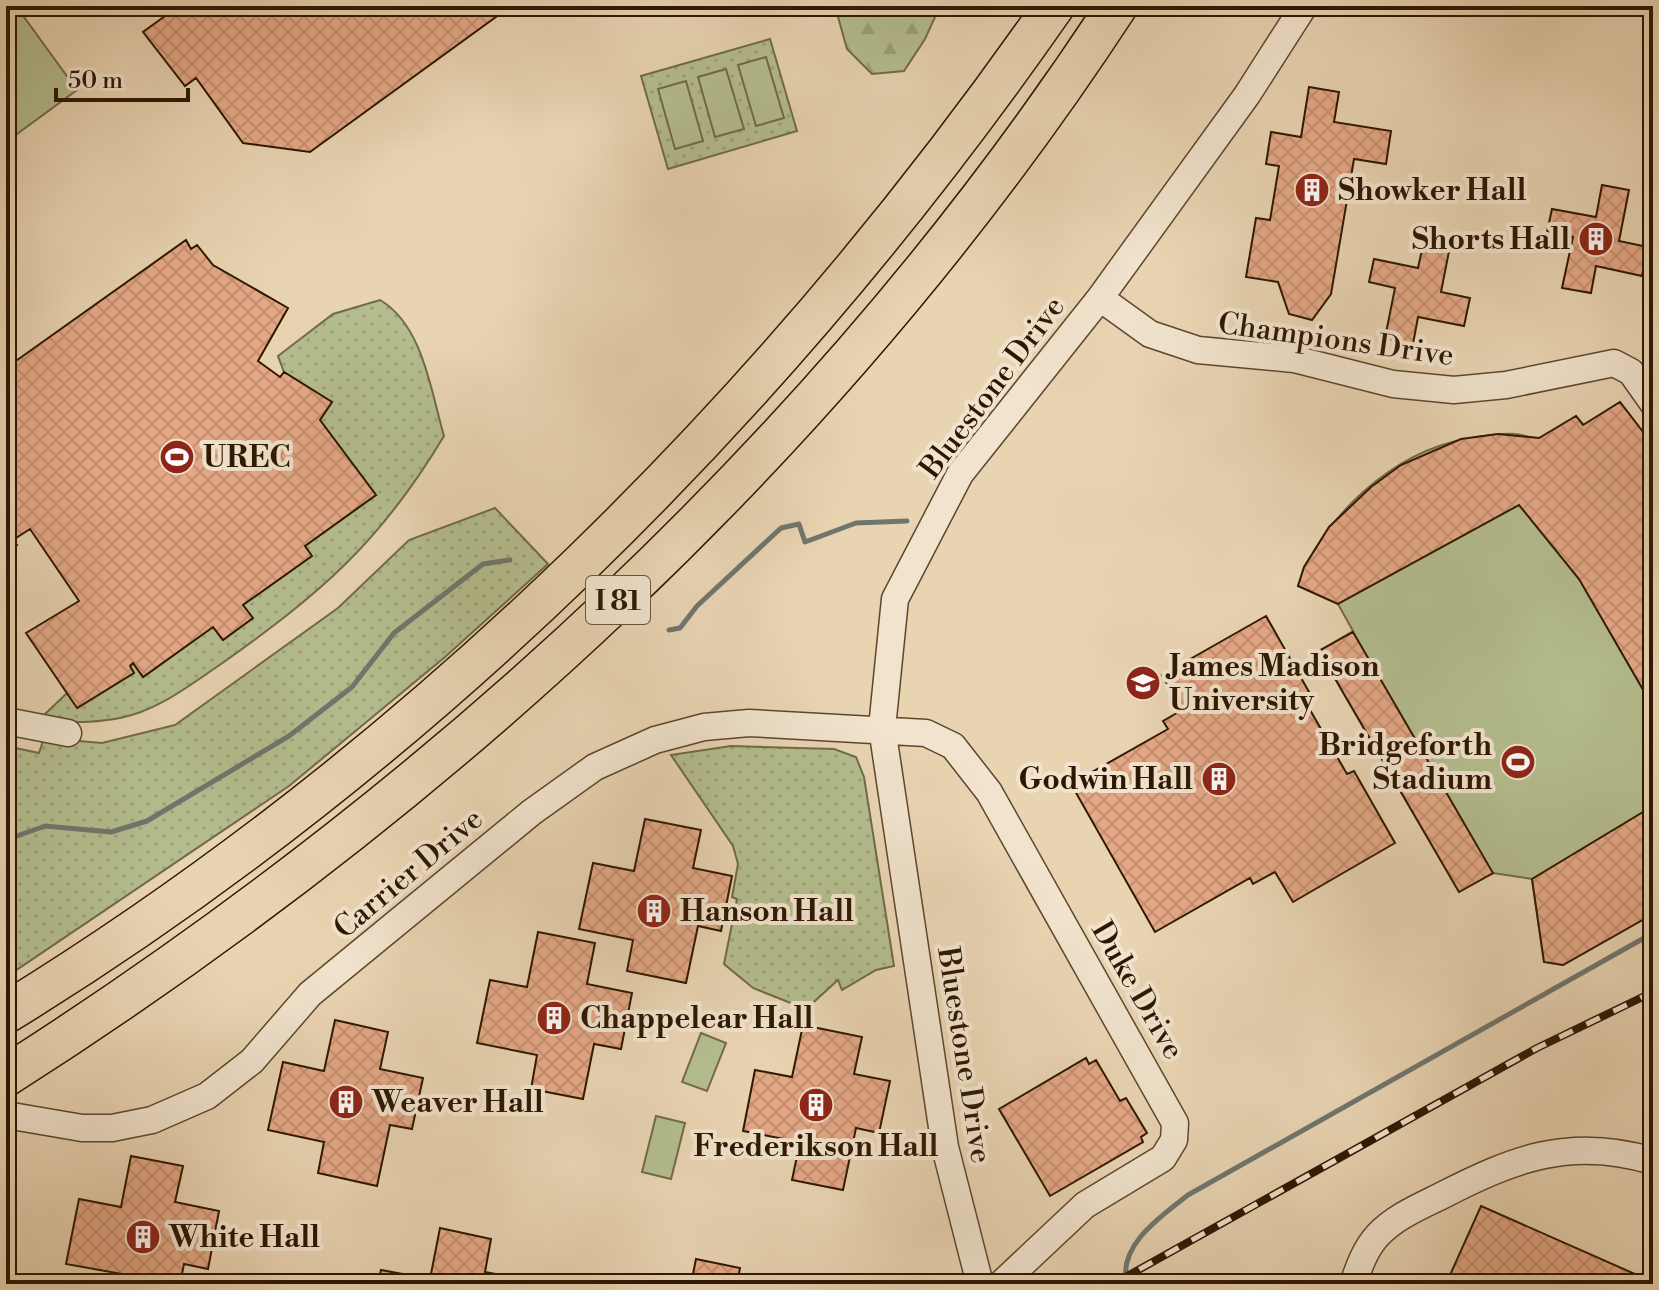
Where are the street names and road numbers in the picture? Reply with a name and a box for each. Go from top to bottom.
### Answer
street label: Bluestone Drive [911,289,1074,487]
street label: Champions Drive [1216,305,1456,375]
road number: I 81 [586,576,650,624]
street label: Carrier Drive [326,800,491,947]
street label: Duke Drive [1082,915,1192,1066]
street label: Bluestone Drive [928,943,1000,1166]

